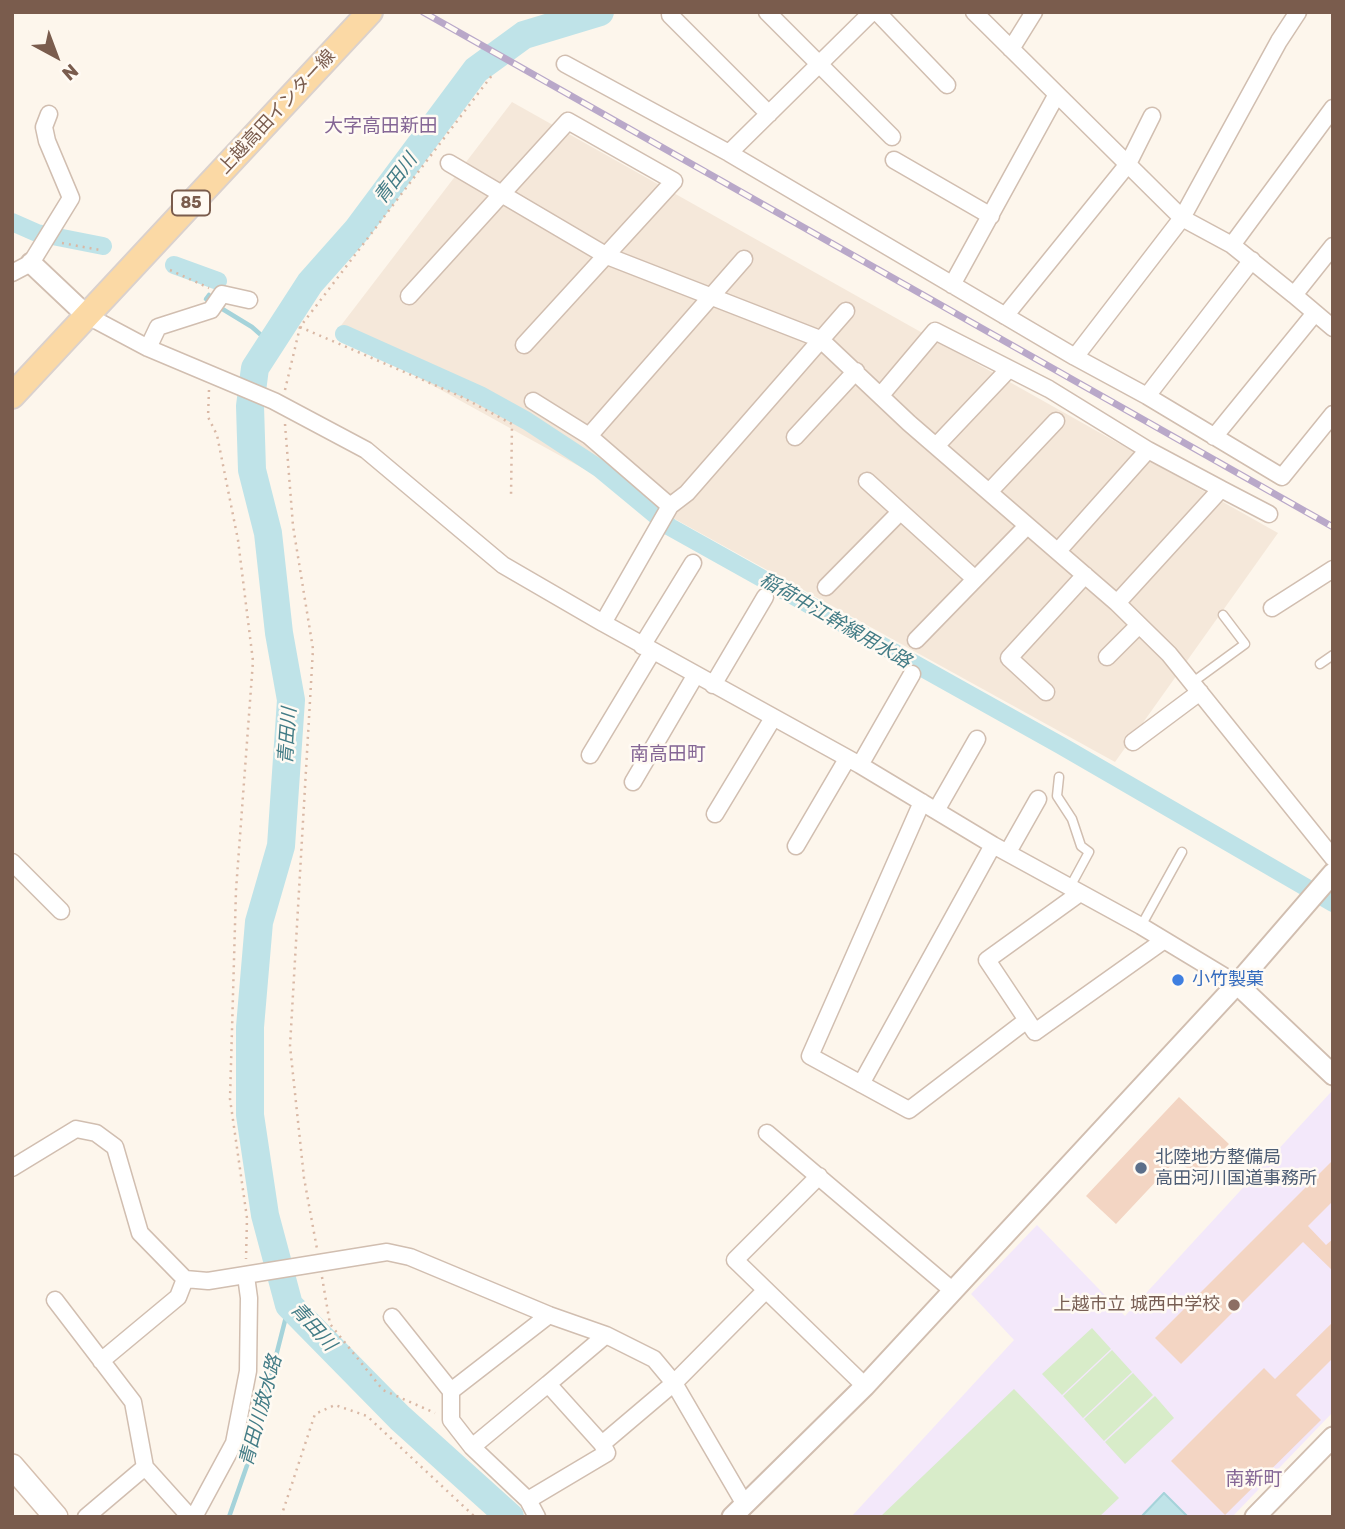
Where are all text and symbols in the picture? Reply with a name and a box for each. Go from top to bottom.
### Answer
north arrow [21,21,91,91]
street label: 上越高田インター線 [214,45,340,179]
text: N [57,59,83,85]
district label: 大字高田新田 [324,116,438,138]
water label: 青田川 [370,149,422,209]
road number: 85 [172,190,210,216]
water label: 稲荷中江幹線用水路 [755,568,915,674]
water label: 青田川 [275,707,301,765]
district label: 南高田町 [630,744,706,766]
place label: 小竹製菓 [1192,969,1264,991]
marker: 小竹製菓 [1170,972,1186,988]
place label: 北陸地方整備局 高田河川国道事務所 [1155,1147,1317,1190]
marker: 北陸地方整備局 高田河川国道事務所 [1133,1160,1149,1176]
place label: 上越市立 城西中学校 [1054,1294,1220,1316]
marker: 上越市立 城西中学校 [1226,1297,1242,1313]
water label: 青田川 [285,1298,341,1356]
water label: 青田川放水路 [235,1353,287,1469]
district label: 南新町 [1226,1469,1282,1491]

